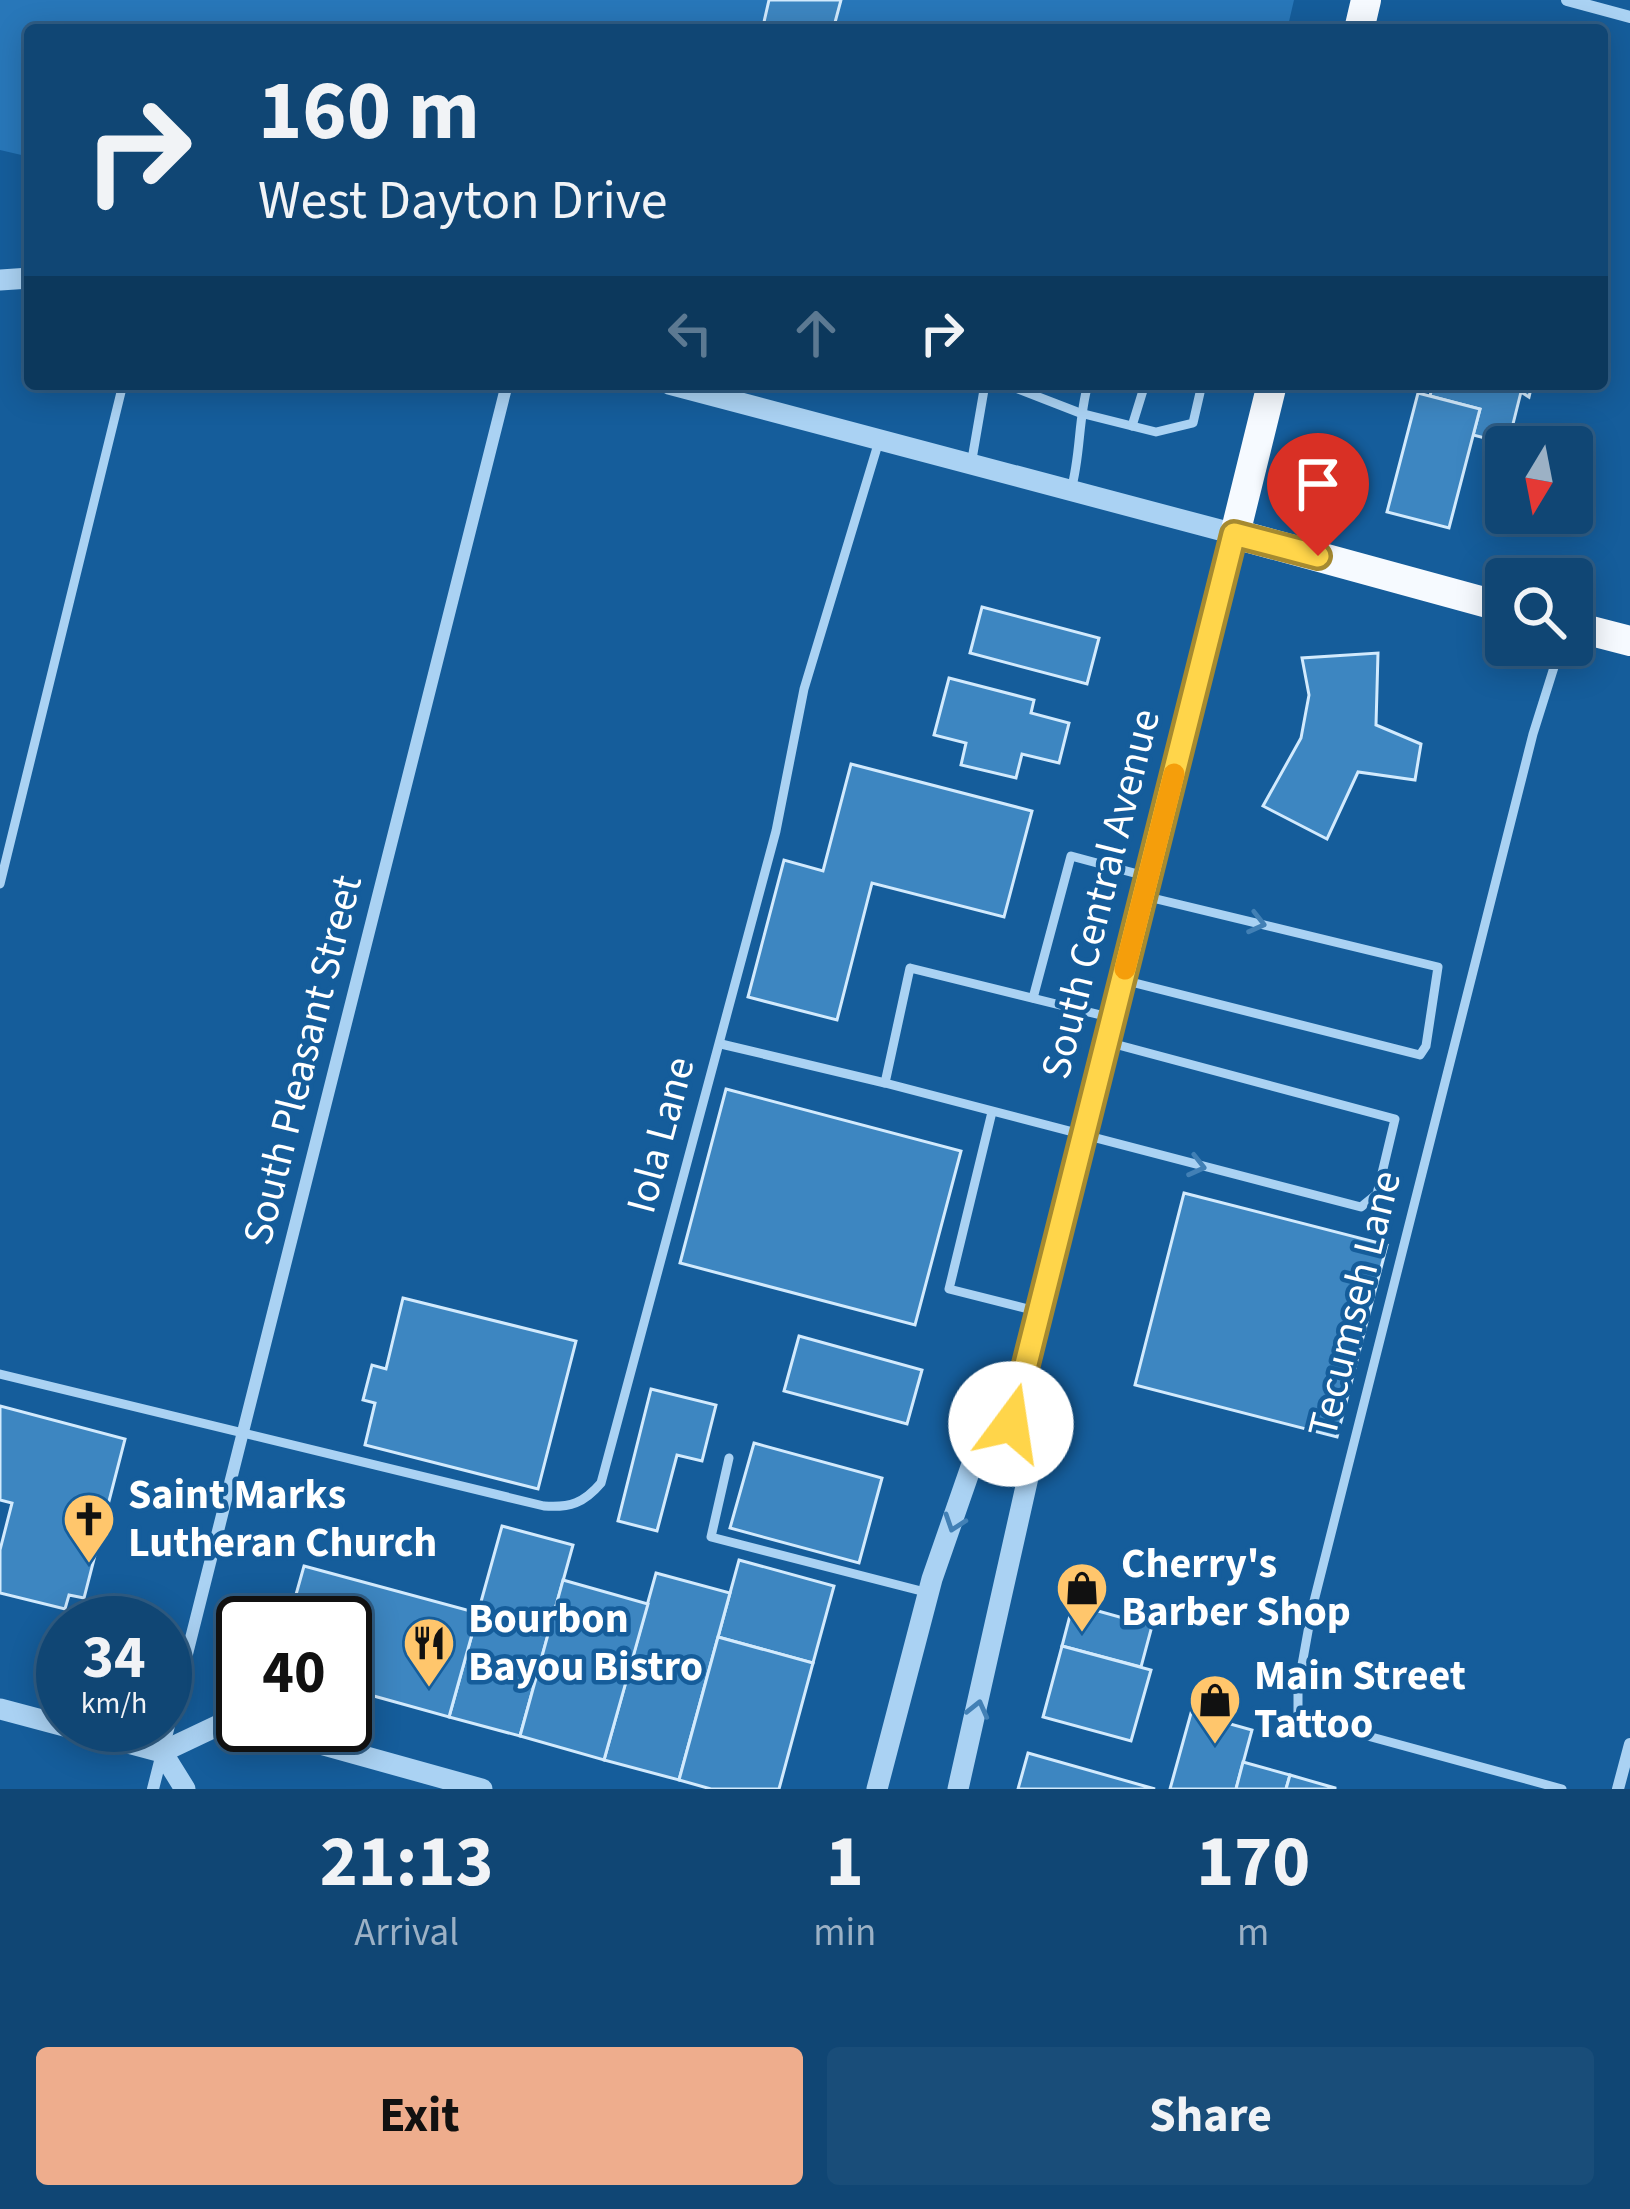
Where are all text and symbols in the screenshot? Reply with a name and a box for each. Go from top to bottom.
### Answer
text: 160 m [258,52,480,172]
icon: right [60,72,216,228]
text: West Dayton Drive [258,163,668,240]
icon: left [657,300,723,366]
icon: ahead [783,300,849,366]
icon: right [909,300,975,366]
north arrow [1485,426,1593,534]
map controls [1485,426,1593,666]
pin [1267,433,1369,556]
icon: arrive [1285,451,1351,517]
button: search [1485,558,1593,666]
street label: South Central Avenue [1026,703,1176,1085]
street label: South Pleasant Street [228,869,378,1251]
one-way arrow [1247,909,1267,934]
street label: Iola Lane [611,1050,711,1220]
one-way arrow [1186,1151,1207,1176]
street label: Tecumseh Lane [1293,1165,1417,1443]
position arrow [948,1361,1074,1487]
place label: Saint Marks Lutheran Church [128,1465,437,1573]
church icon: Saint Marks Lutheran Church [61,1491,117,1565]
one-way arrow [944,1511,968,1532]
place label: Cherry's Barber Shop [1121,1534,1351,1642]
shop icon: Cherry's Barber Shop [1054,1560,1110,1634]
place label: Bourbon Bayou Bistro [468,1589,703,1697]
speed limit sign: 40 [216,1596,372,1752]
restaurant icon: Bourbon Bayou Bistro [401,1615,457,1689]
text: 34 [82,1616,146,1701]
place label: Main Street Tattoo [1254,1646,1466,1754]
shop icon: Main Street Tattoo [1187,1672,1243,1746]
text: km/h [81,1682,147,1725]
one-way arrow [964,1699,989,1719]
text: 21:13 [320,1811,493,1914]
text: 1 [826,1811,864,1914]
text: 170 [1196,1811,1310,1914]
text: Arrival [354,1905,459,1961]
text: min [813,1905,876,1961]
text: m [1237,1905,1269,1961]
button: Exit [36,2047,803,2185]
button: Share [827,2047,1594,2185]

